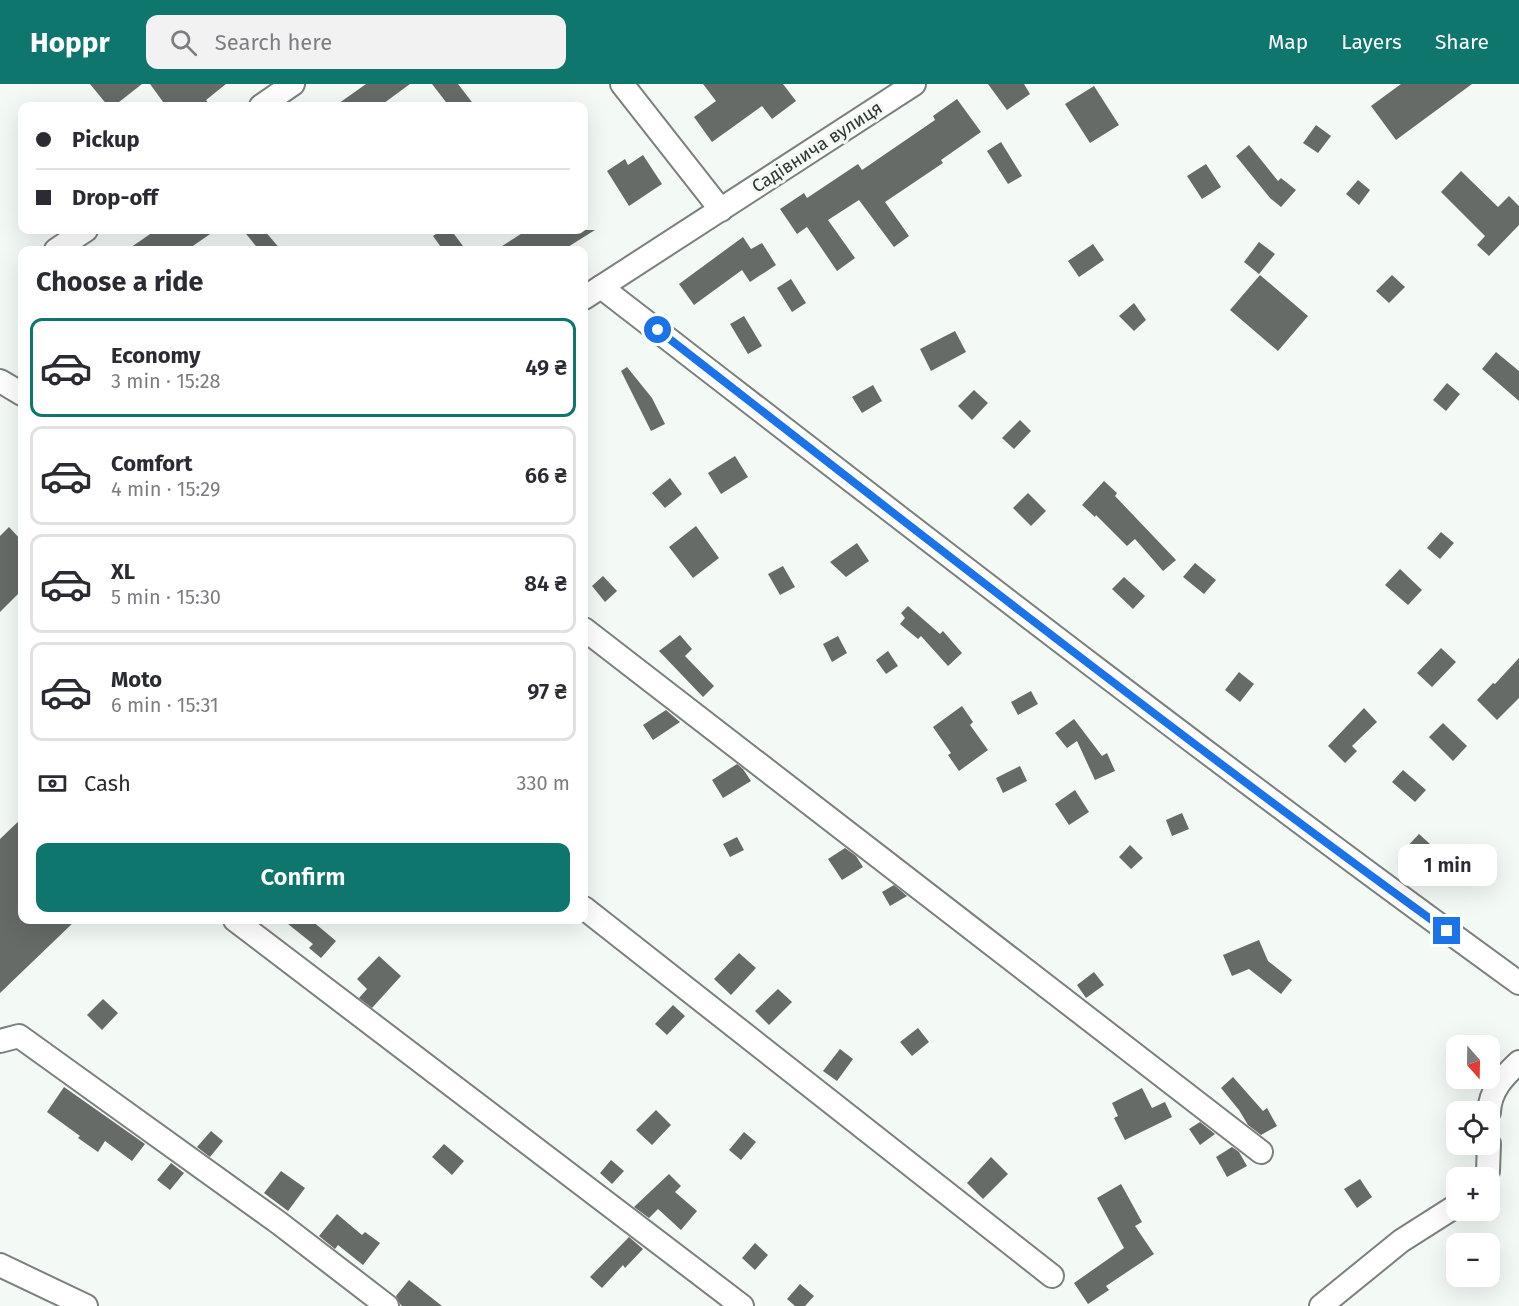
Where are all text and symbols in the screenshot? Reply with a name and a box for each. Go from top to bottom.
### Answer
search box [146,15,566,69]
text: Hoppr [30,26,110,59]
icon: search [167,26,200,59]
text: Search here [215,29,332,56]
text: Map [1268,29,1308,55]
text: Layers [1341,29,1402,55]
text: Share [1435,29,1489,55]
street label: Садівнича вулиця [748,97,886,197]
text: Pickup [72,126,140,153]
text: Drop-off [72,184,158,211]
text: Choose a ride [36,266,203,298]
route start [644,316,671,343]
icon: car [39,341,93,395]
text: Economy [111,342,200,369]
text: 49 ₴ [525,354,567,381]
text: 3 min · 15:28 [111,369,221,393]
icon: car [39,449,93,503]
text: Comfort [111,450,192,477]
text: 66 ₴ [525,462,567,489]
text: 4 min · 15:29 [111,477,221,501]
icon: car [39,557,93,611]
text: XL [111,558,135,585]
text: 84 ₴ [524,570,567,597]
text: 5 min · 15:30 [111,585,221,609]
icon: car [39,665,93,719]
text: Moto [111,666,162,693]
text: 97 ₴ [527,678,567,705]
text: 6 min · 15:31 [111,693,219,717]
icon: cash [36,767,69,800]
text: Cash [84,770,131,797]
text: 330 m [516,771,570,795]
button: Confirm [36,843,570,912]
callout: 1 min [1398,844,1496,886]
text: 1 min [1423,853,1472,877]
route end [1433,917,1460,944]
north arrow [1446,1035,1500,1089]
map controls [1446,1035,1500,1287]
button: locate [1446,1101,1500,1155]
button: + [1446,1167,1500,1221]
button: − [1446,1233,1500,1287]

